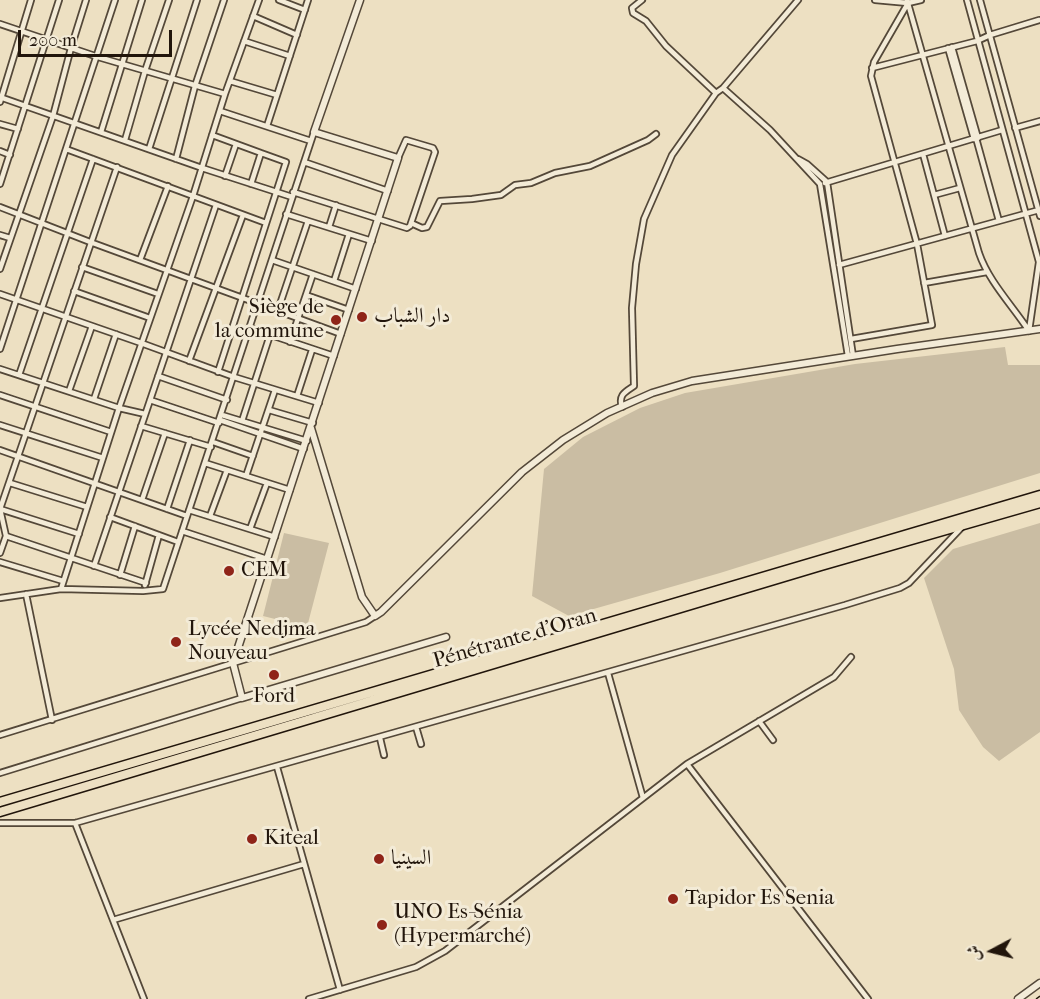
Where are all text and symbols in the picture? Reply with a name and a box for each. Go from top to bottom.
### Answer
scale bar [21,18,176,56]
text: 200 m [29,30,77,51]
place label: Siège de la commune [215,295,324,345]
place label: دار الشباب [374,304,450,330]
marker: دار الشباب [355,310,369,324]
marker: Siège de la commune [329,313,343,327]
place label: CEM [241,558,287,584]
marker: CEM [222,564,236,578]
street label: Pénétrante d'Oran [430,604,600,674]
place label: Lycée Nedjma Nouveau [188,617,315,667]
marker: Lycée Nedjma Nouveau [169,635,183,649]
marker: Ford [267,668,281,682]
place label: Ford [253,684,295,710]
place label: Kiteal [264,826,319,852]
marker: Kiteal [245,832,259,846]
place label: السينيا [391,846,431,872]
marker: السينيا [372,852,386,866]
place label: Tapidor Es Senia [685,886,834,912]
marker: Tapidor Es Senia [666,892,680,906]
place label: UNO Es-Sénia (Hypermarché) [394,900,531,950]
marker: UNO Es-Sénia (Hypermarché) [375,918,389,932]
north arrow [962,921,1022,981]
text: ش [963,944,984,962]

